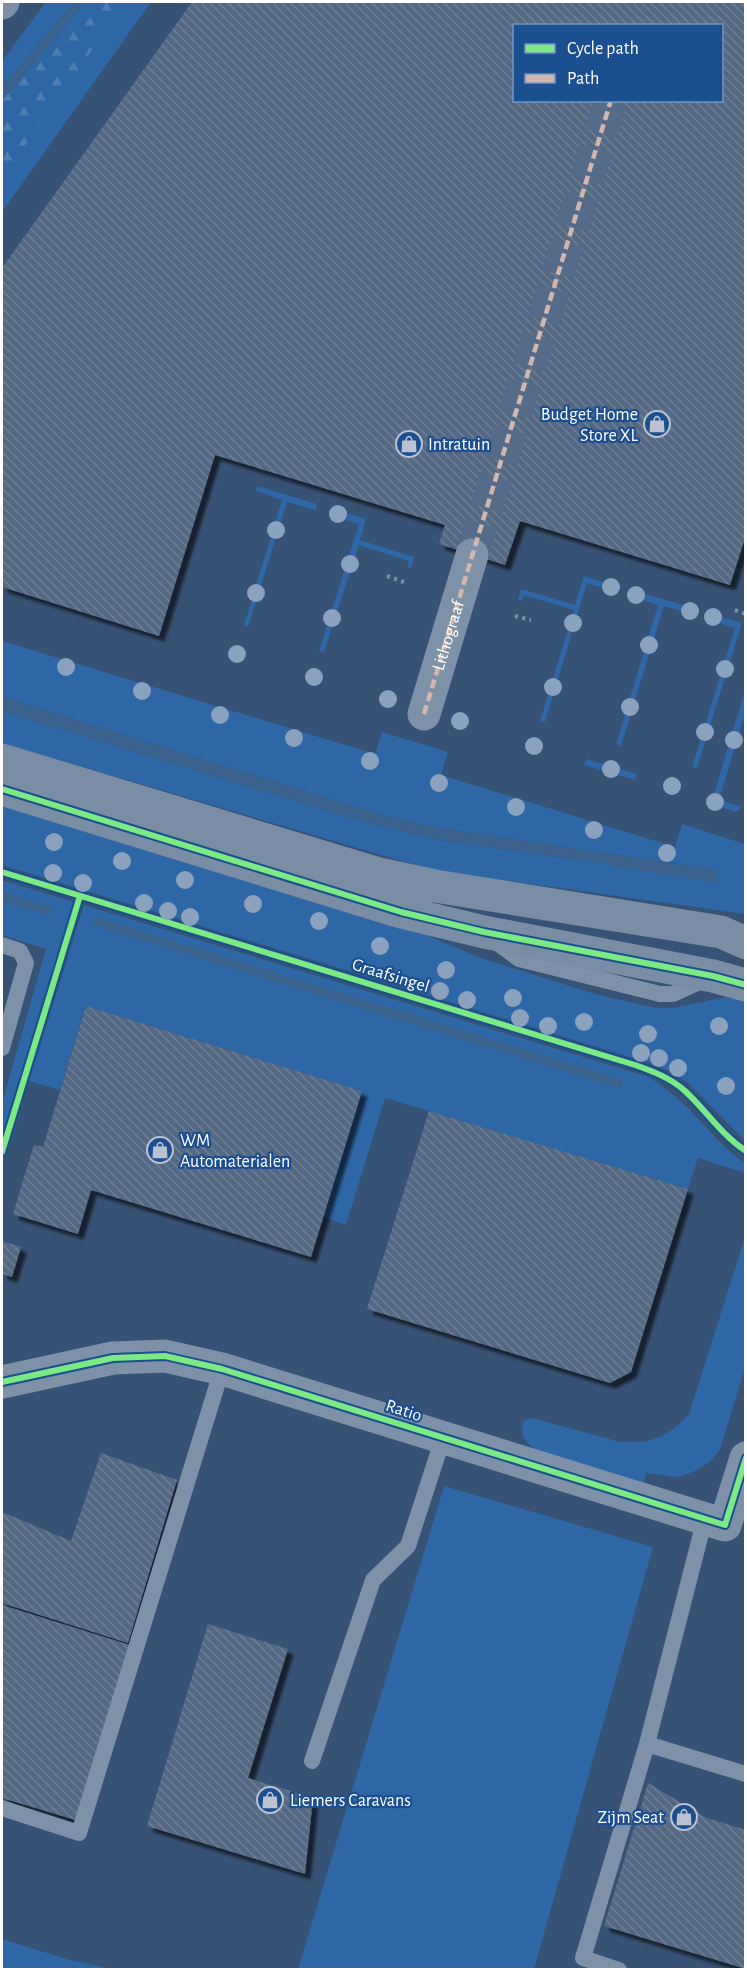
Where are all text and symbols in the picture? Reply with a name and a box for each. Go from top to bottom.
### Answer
legend [513,24,723,102]
text: Cycle path [567,40,639,58]
text: Path [567,70,599,88]
place label: Budget Home Store XL [541,406,639,445]
shop icon: Budget Home Store XL [642,409,672,439]
shop icon: Intratuin [394,429,424,459]
place label: Intratuin [428,436,490,454]
street label: Lithograaf [430,597,468,673]
street label: Graafsingel [350,956,431,996]
place label: WM Automaterialen [180,1132,290,1171]
shop icon: WM Automaterialen [145,1135,175,1165]
street label: Ratio [383,1397,424,1425]
shop icon: Liemers Caravans [255,1785,285,1815]
place label: Liemers Caravans [290,1792,411,1810]
shop icon: Zijm Seat [669,1802,699,1832]
place label: Zijm Seat [598,1809,664,1827]

